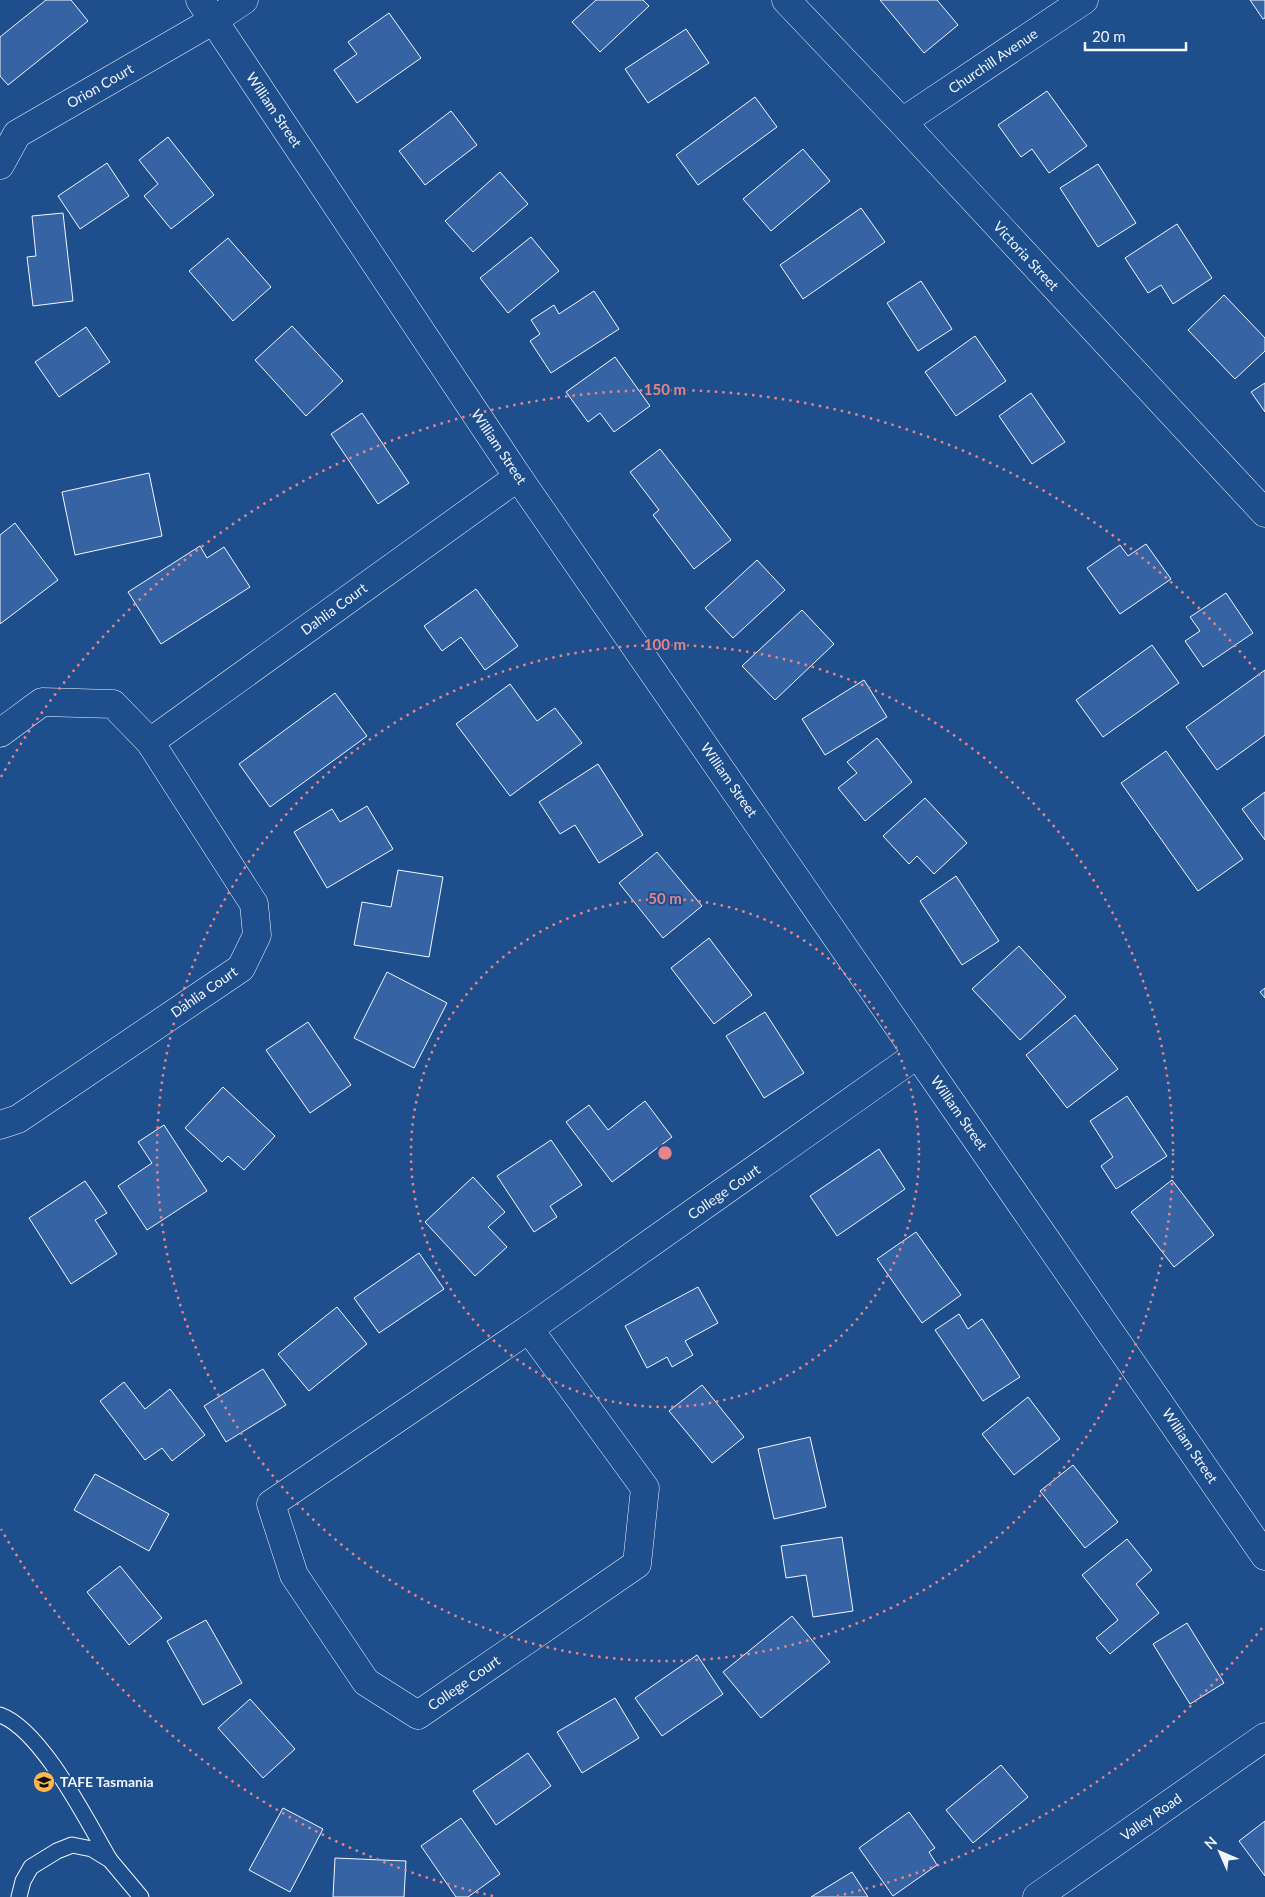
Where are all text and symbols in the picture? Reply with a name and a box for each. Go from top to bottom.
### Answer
scale bar [1085,20,1186,52]
street label: Churchill Avenue [945,25,1040,97]
text: 20 m [1092,27,1126,45]
street label: Orion Court [63,60,136,111]
street label: William Street [243,69,306,150]
street label: Victoria Street [990,218,1063,294]
text: 150 m [644,380,686,398]
street label: William Street [468,406,531,487]
street label: Dahlia Court [297,579,370,638]
text: 100 m [644,635,686,653]
street label: William Street [698,739,761,820]
text: 50 m [648,889,682,907]
street label: Dahlia Court [167,962,240,1021]
street label: William Street [928,1072,991,1153]
centre of rings [656,1144,674,1162]
street label: College Court [684,1160,763,1223]
street label: William Street [1159,1405,1222,1486]
street label: College Court [424,1651,503,1714]
school or university icon: TAFE Tasmania [32,1770,56,1794]
place label: TAFE Tasmania [60,1773,154,1790]
street label: Valley Road [1117,1789,1185,1844]
north arrow [1195,1827,1245,1877]
text: N [1201,1833,1220,1852]

